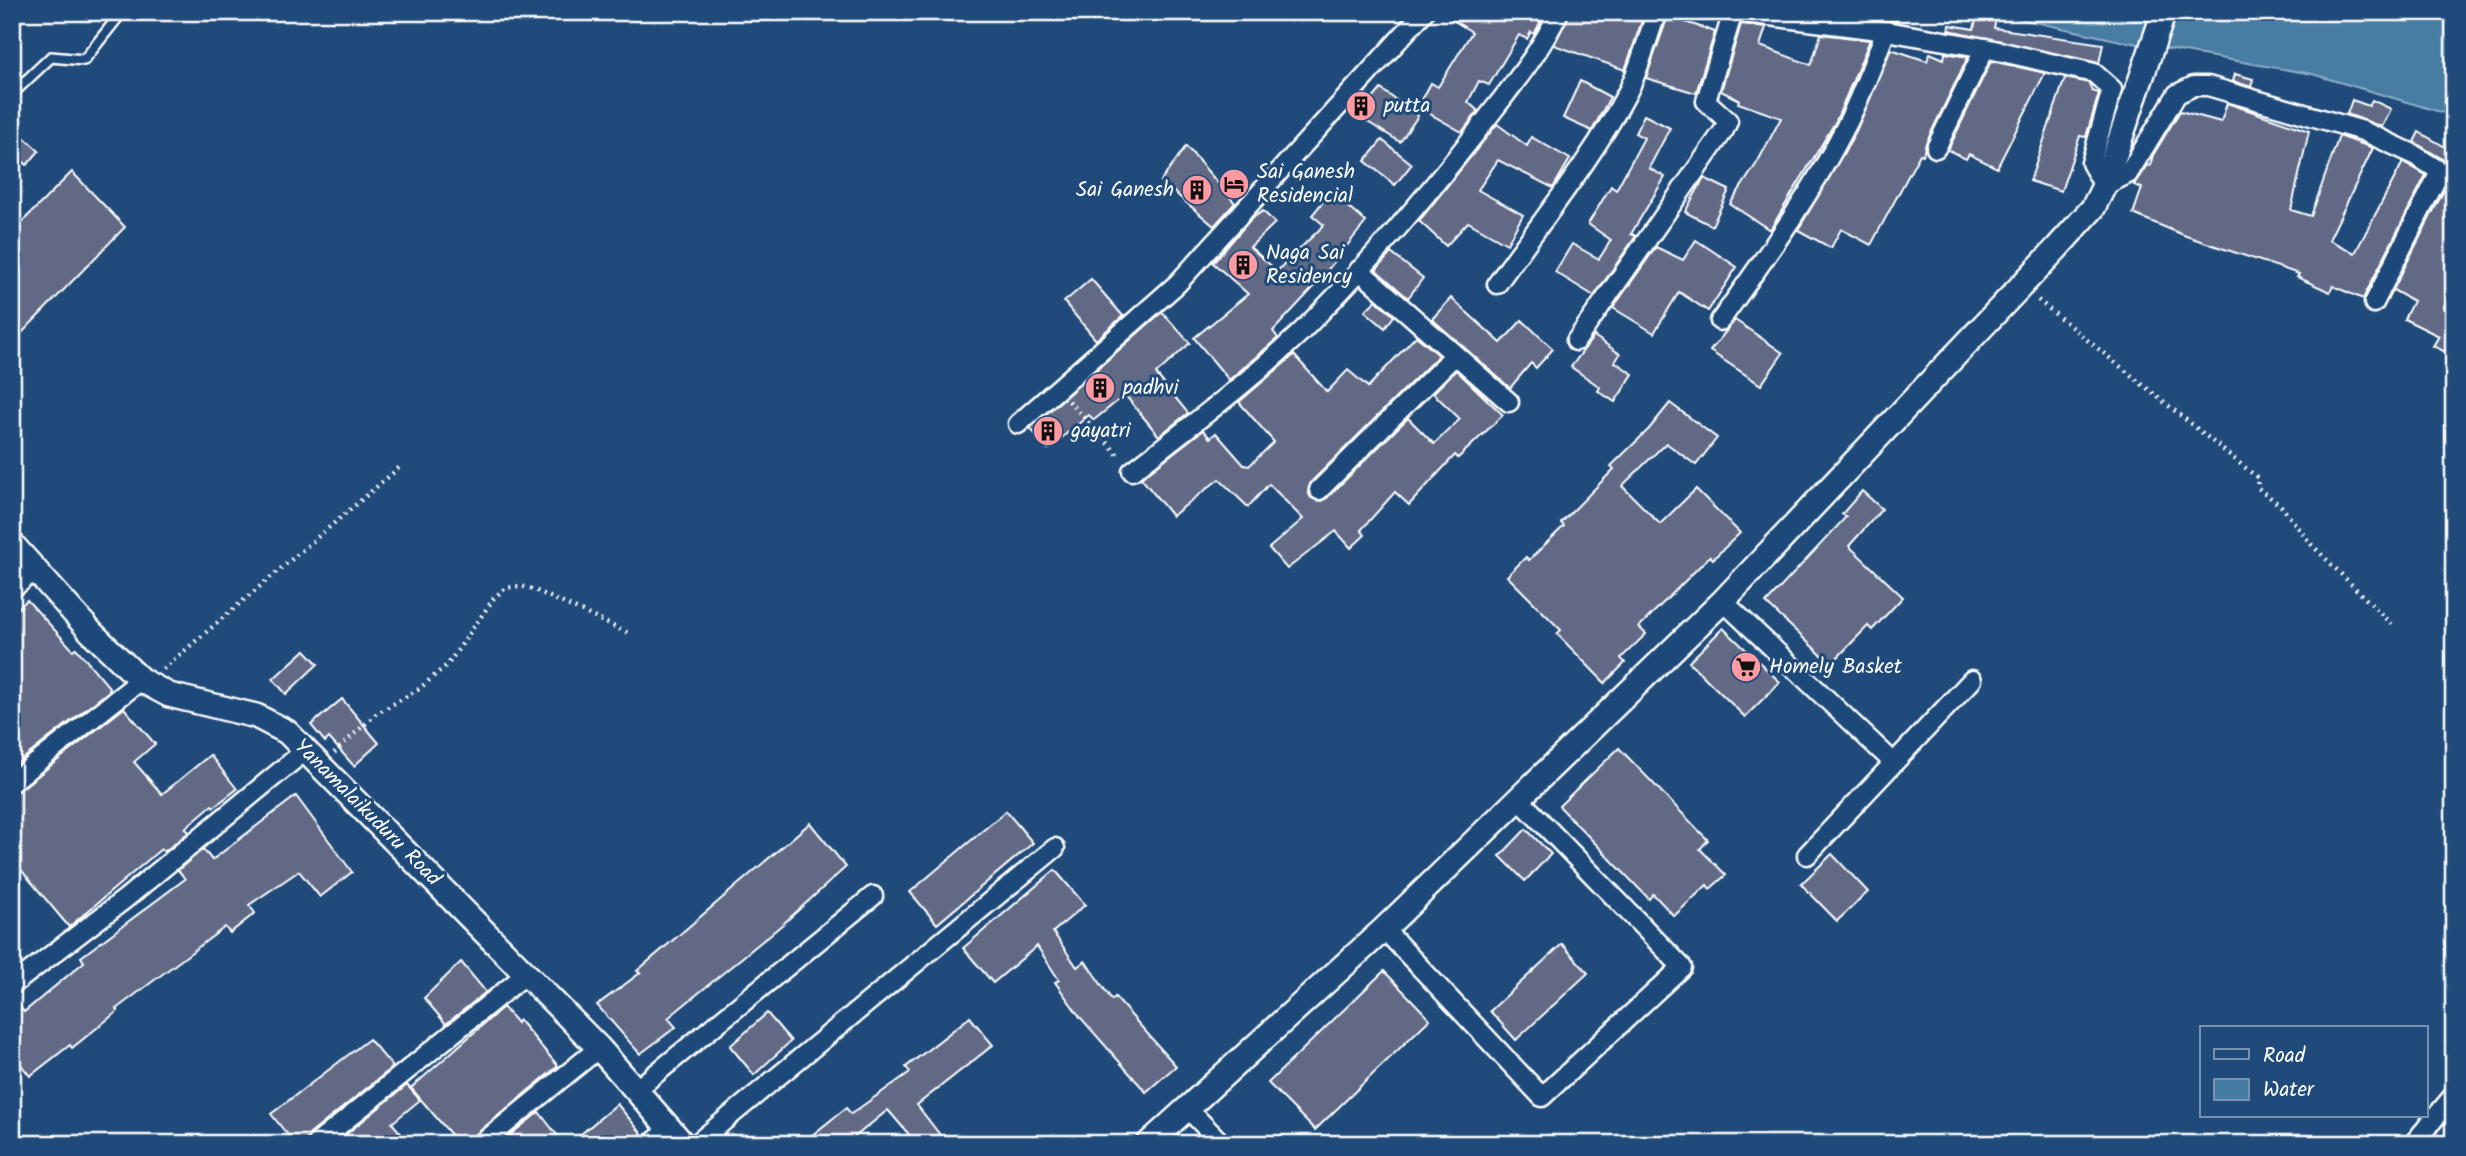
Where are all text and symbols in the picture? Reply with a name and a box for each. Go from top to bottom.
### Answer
building icon: putta [1344,89,1378,123]
place label: putta [1383,90,1430,123]
place label: Sai Ganesh Residencial [1257,156,1355,213]
hotel icon: Sai Ganesh Residencial [1217,167,1251,201]
building icon: Sai Ganesh [1180,173,1214,207]
place label: Sai Ganesh [1076,174,1174,207]
place label: Naga Sai Residency [1266,237,1352,294]
building icon: Naga Sai Residency [1226,248,1260,282]
building icon: padhvi [1083,371,1117,405]
place label: padhvi [1122,372,1179,405]
building icon: gayatri [1031,414,1065,448]
place label: gayatri [1070,415,1132,448]
supermarket icon: Homely Basket [1729,650,1763,684]
place label: Homely Basket [1769,651,1903,684]
street label: Yanamalaikuduru Road [285,731,449,895]
legend [2200,1026,2428,1118]
text: Road [2263,1040,2306,1073]
text: Water [2263,1074,2315,1107]

